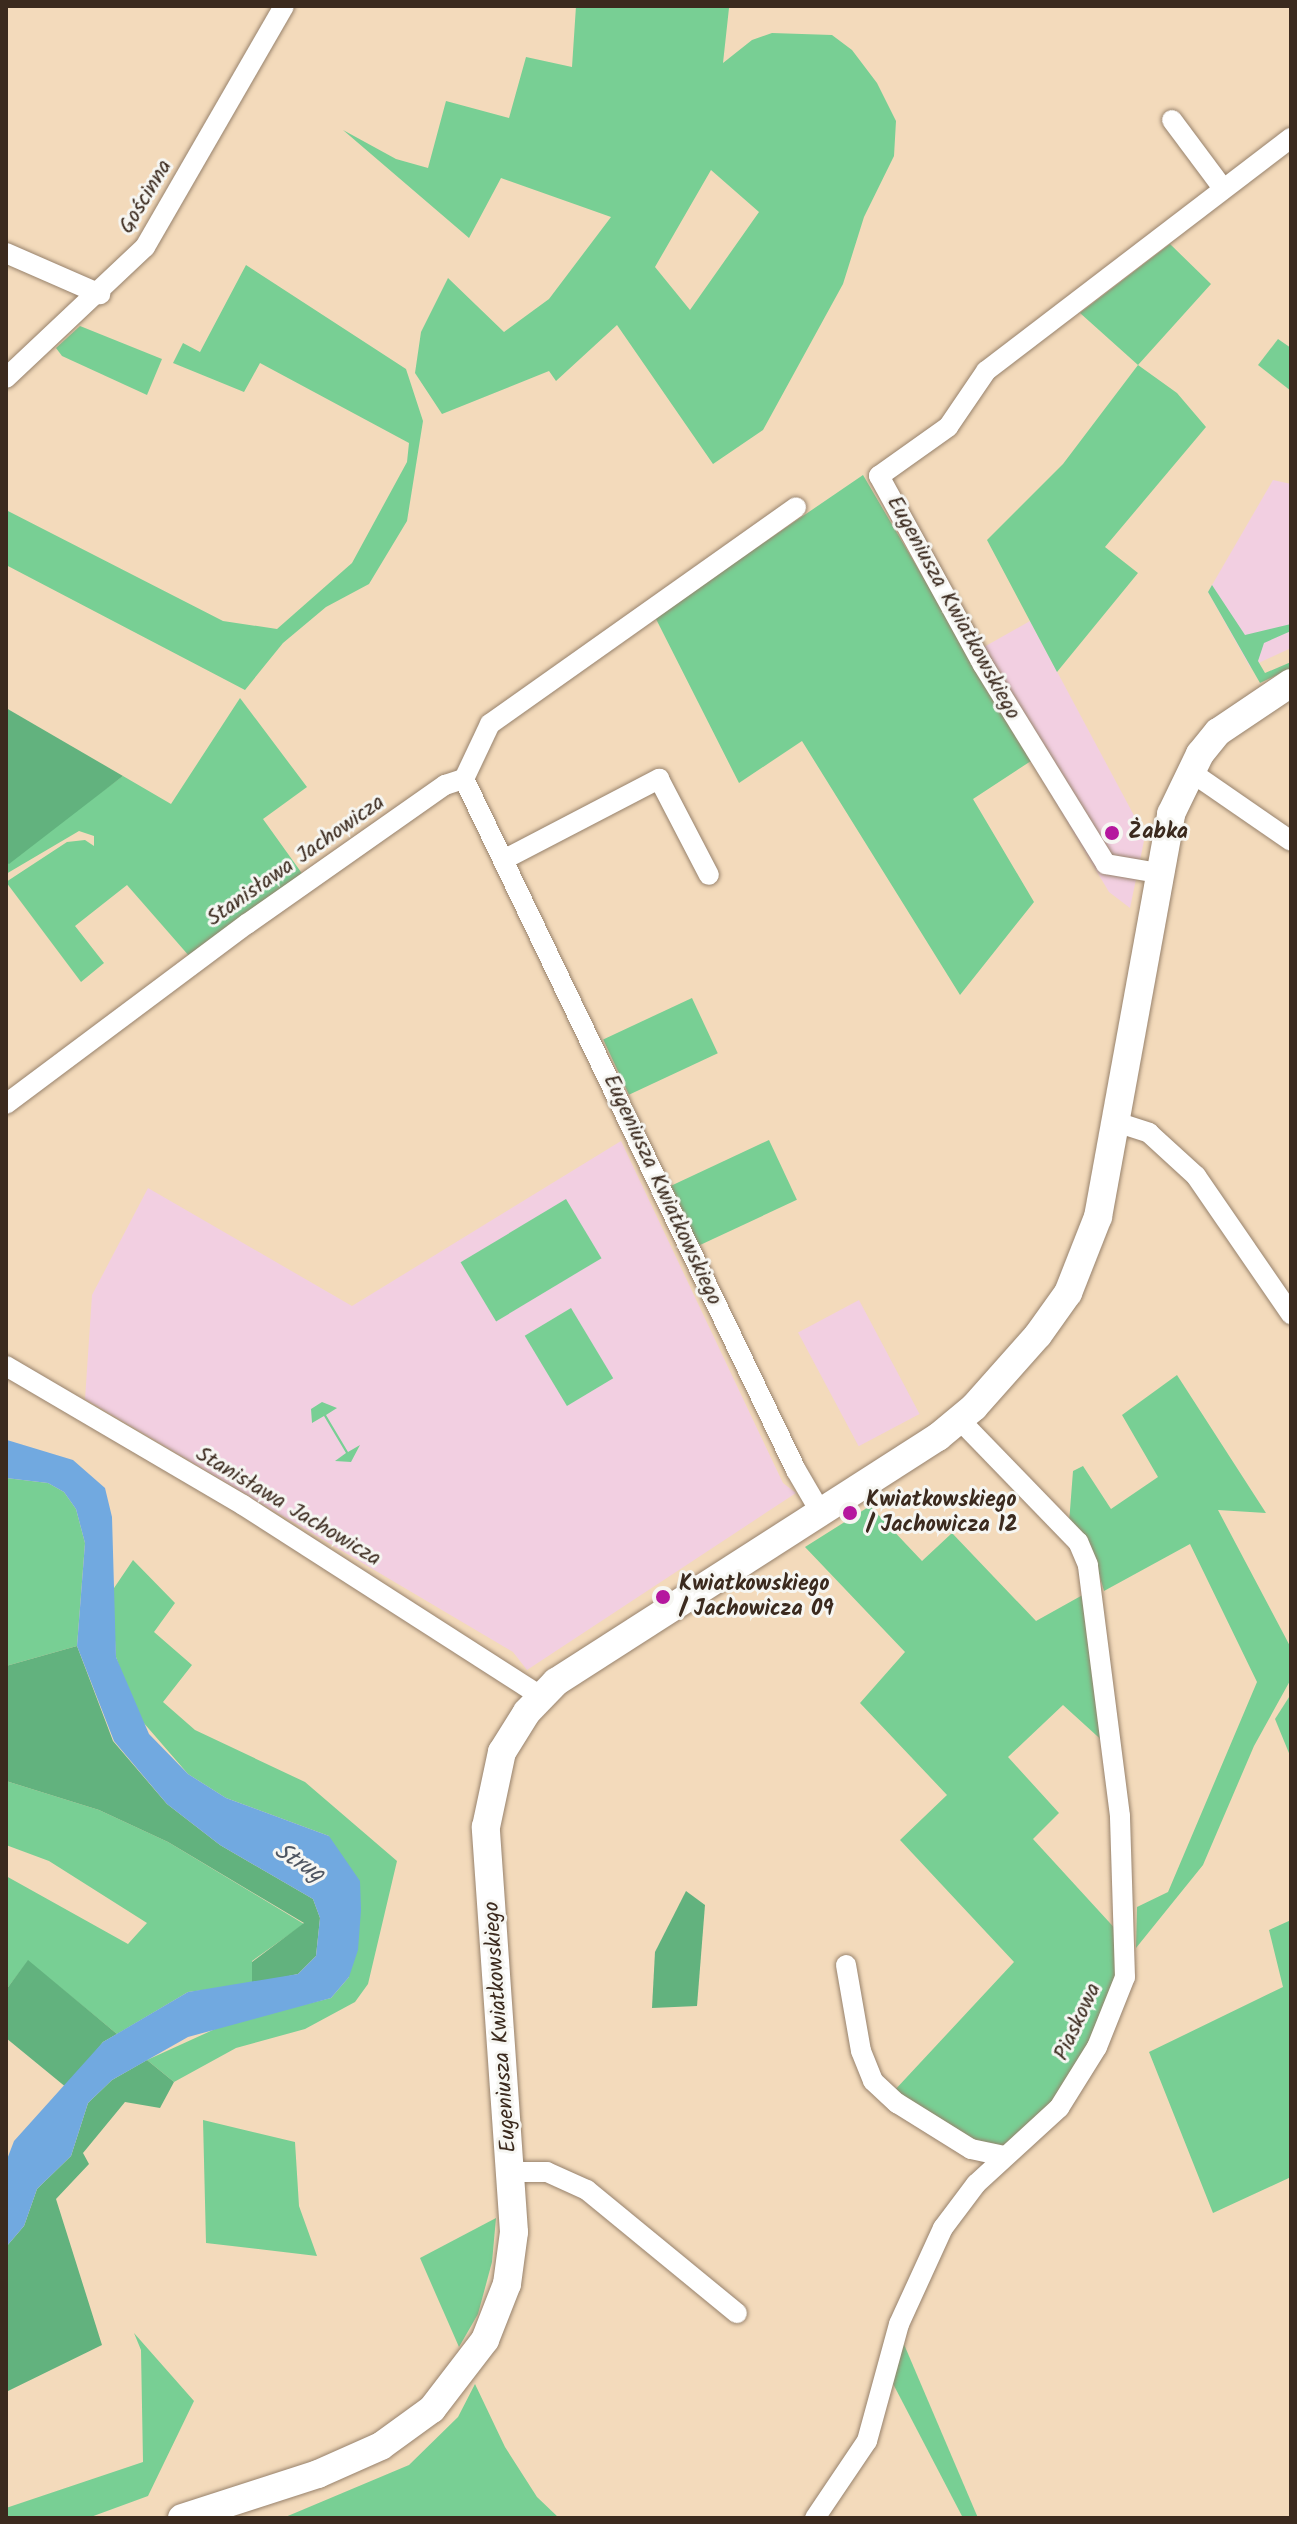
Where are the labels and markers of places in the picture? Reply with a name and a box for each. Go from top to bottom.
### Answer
place label: Żabka [1128,820,1188,846]
marker: Żabka [1103,824,1121,842]
place label: Kwiatkowskiego / Jachowicza 12 [866,1487,1018,1538]
marker: Kwiatkowskiego / Jachowicza 12 [841,1504,859,1522]
place label: Kwiatkowskiego / Jachowicza 09 [679,1571,834,1622]
marker: Kwiatkowskiego / Jachowicza 09 [654,1588,672,1606]

